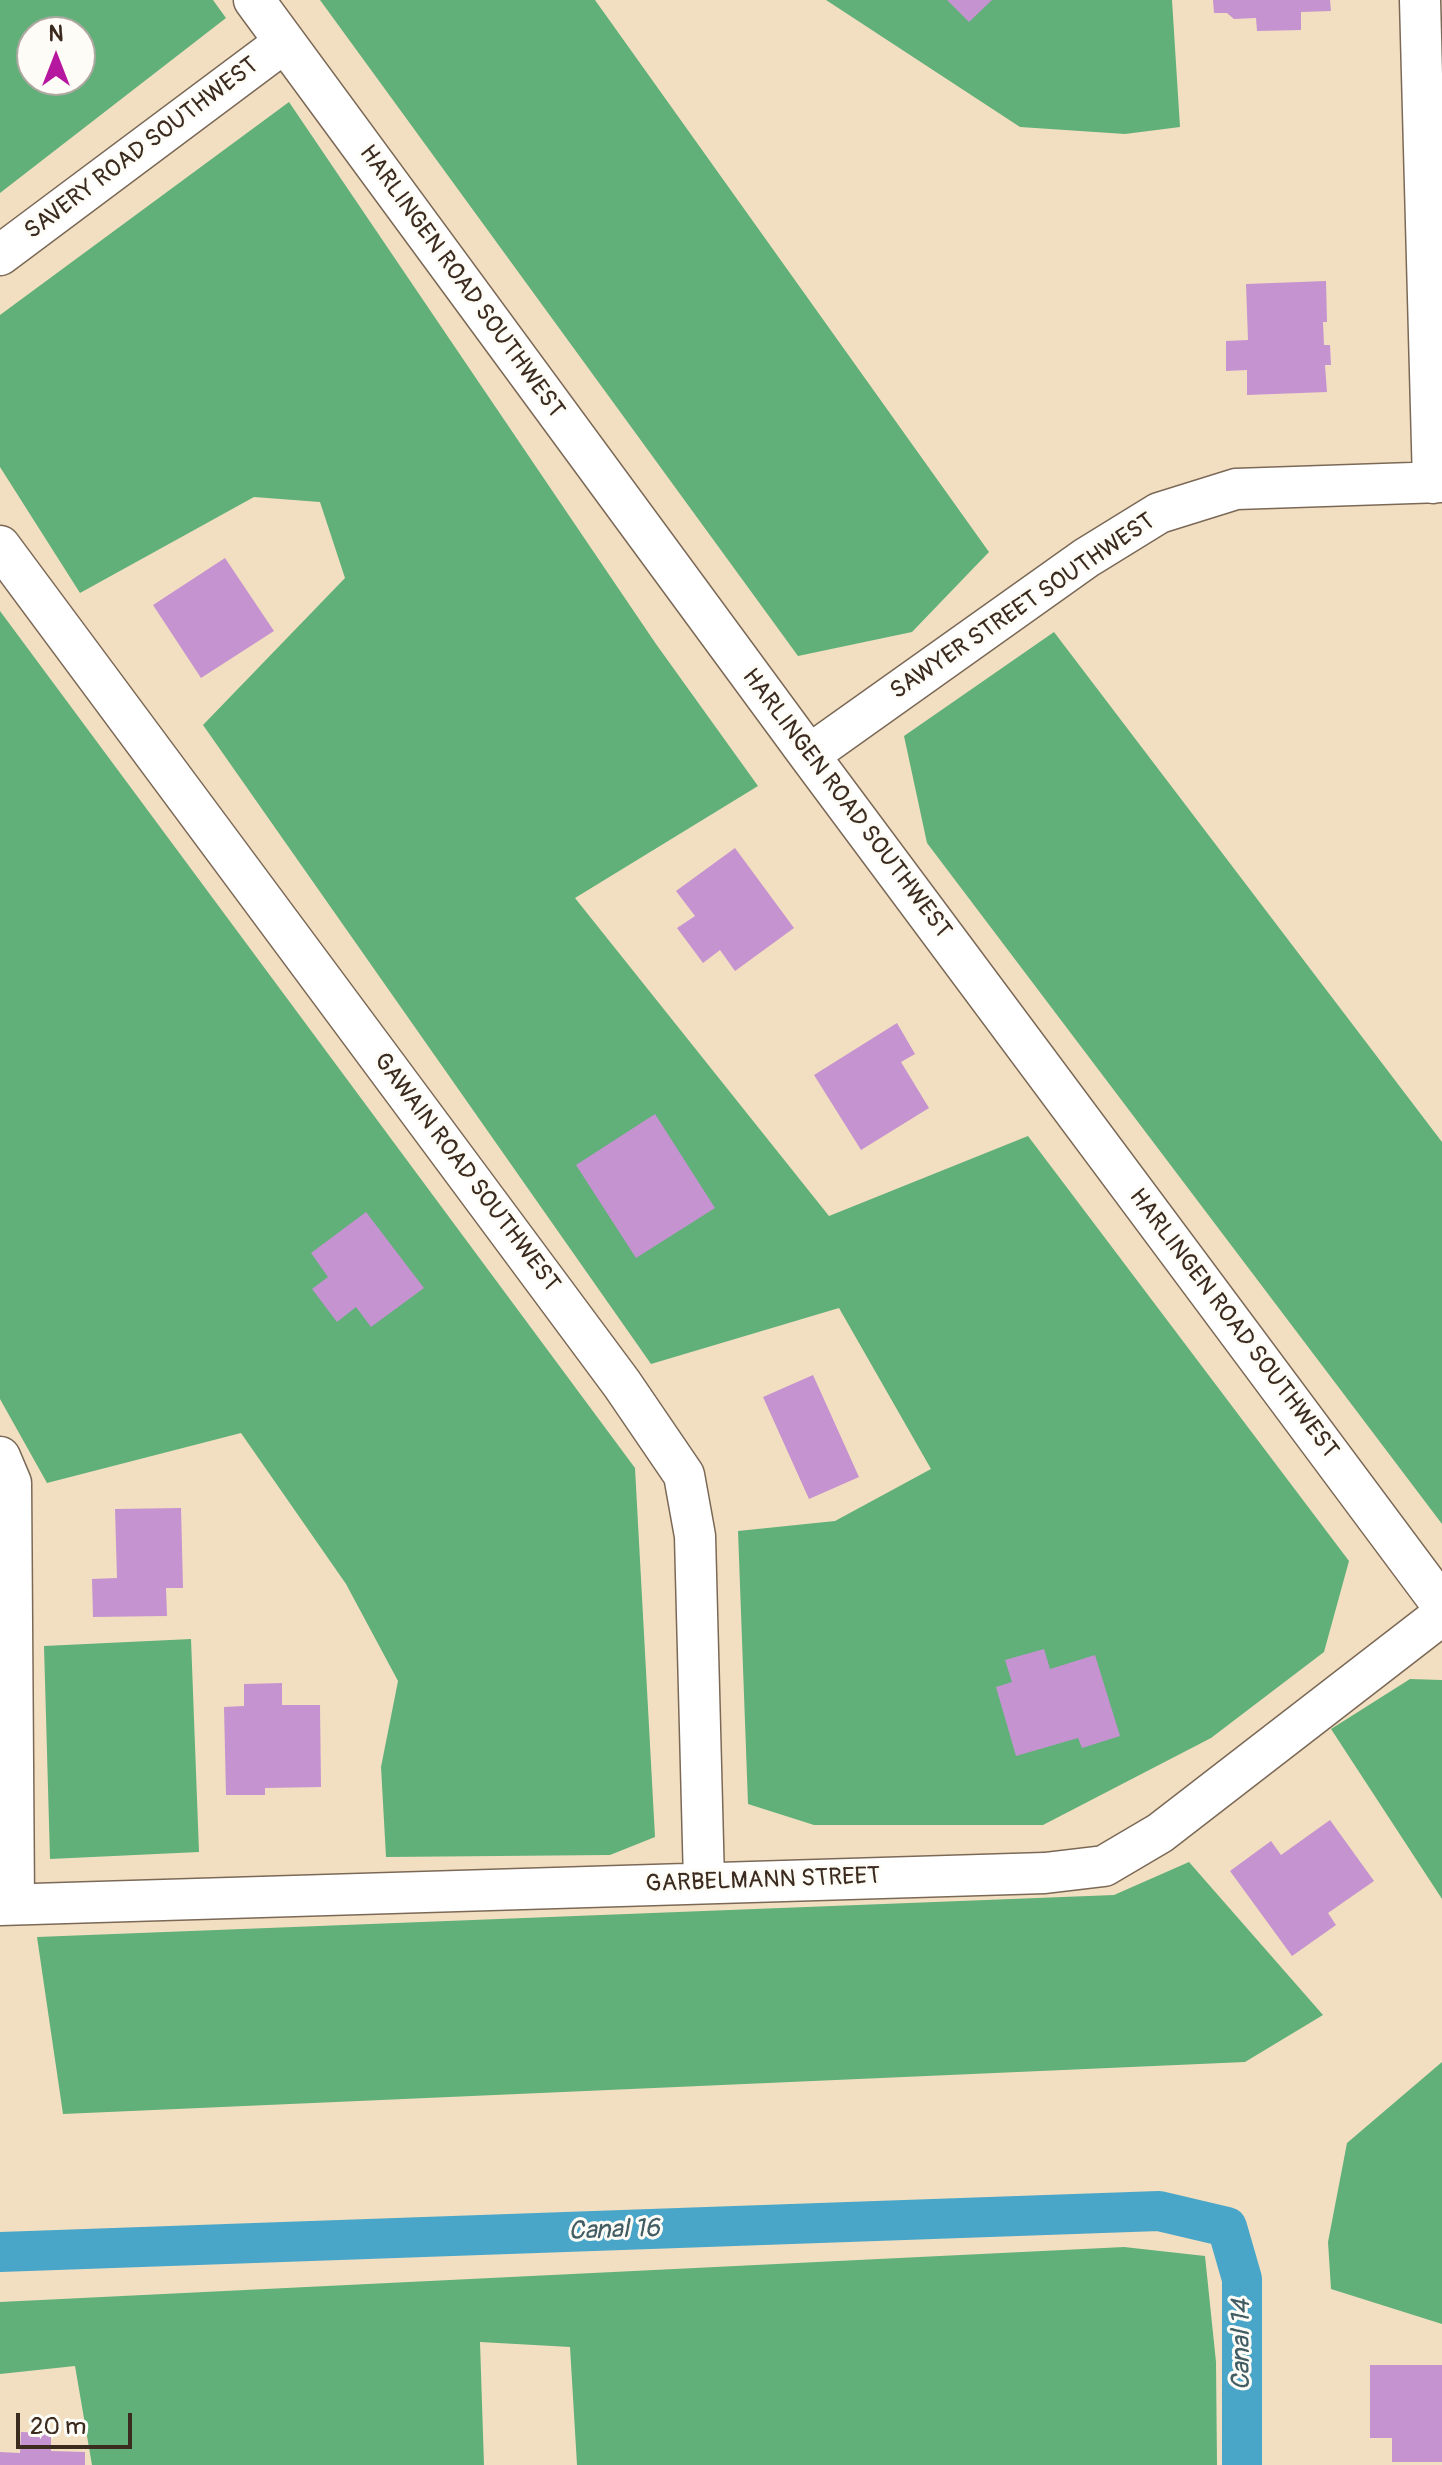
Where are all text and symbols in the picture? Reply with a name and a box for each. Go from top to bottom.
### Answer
north arrow [16,16,96,96]
text: N [49,20,63,48]
street label: SAVERY ROAD SOUTHWEST [19,52,265,246]
street label: HARLINGEN ROAD SOUTHWEST [352,140,570,424]
street label: SAWYER STREET SOUTHWEST [885,508,1161,706]
street label: HARLINGEN ROAD SOUTHWEST [735,663,957,945]
street label: GAWAIN ROAD SOUTHWEST [367,1048,565,1298]
street label: HARLINGEN ROAD SOUTHWEST [1122,1183,1344,1465]
street label: GARBELMANN STREET [645,1863,881,1899]
water label: Canal 16 [568,2214,660,2248]
water label: Canal 14 [1226,2299,1258,2391]
scale bar [20,2397,136,2447]
text: 20 m [30,2412,86,2441]

